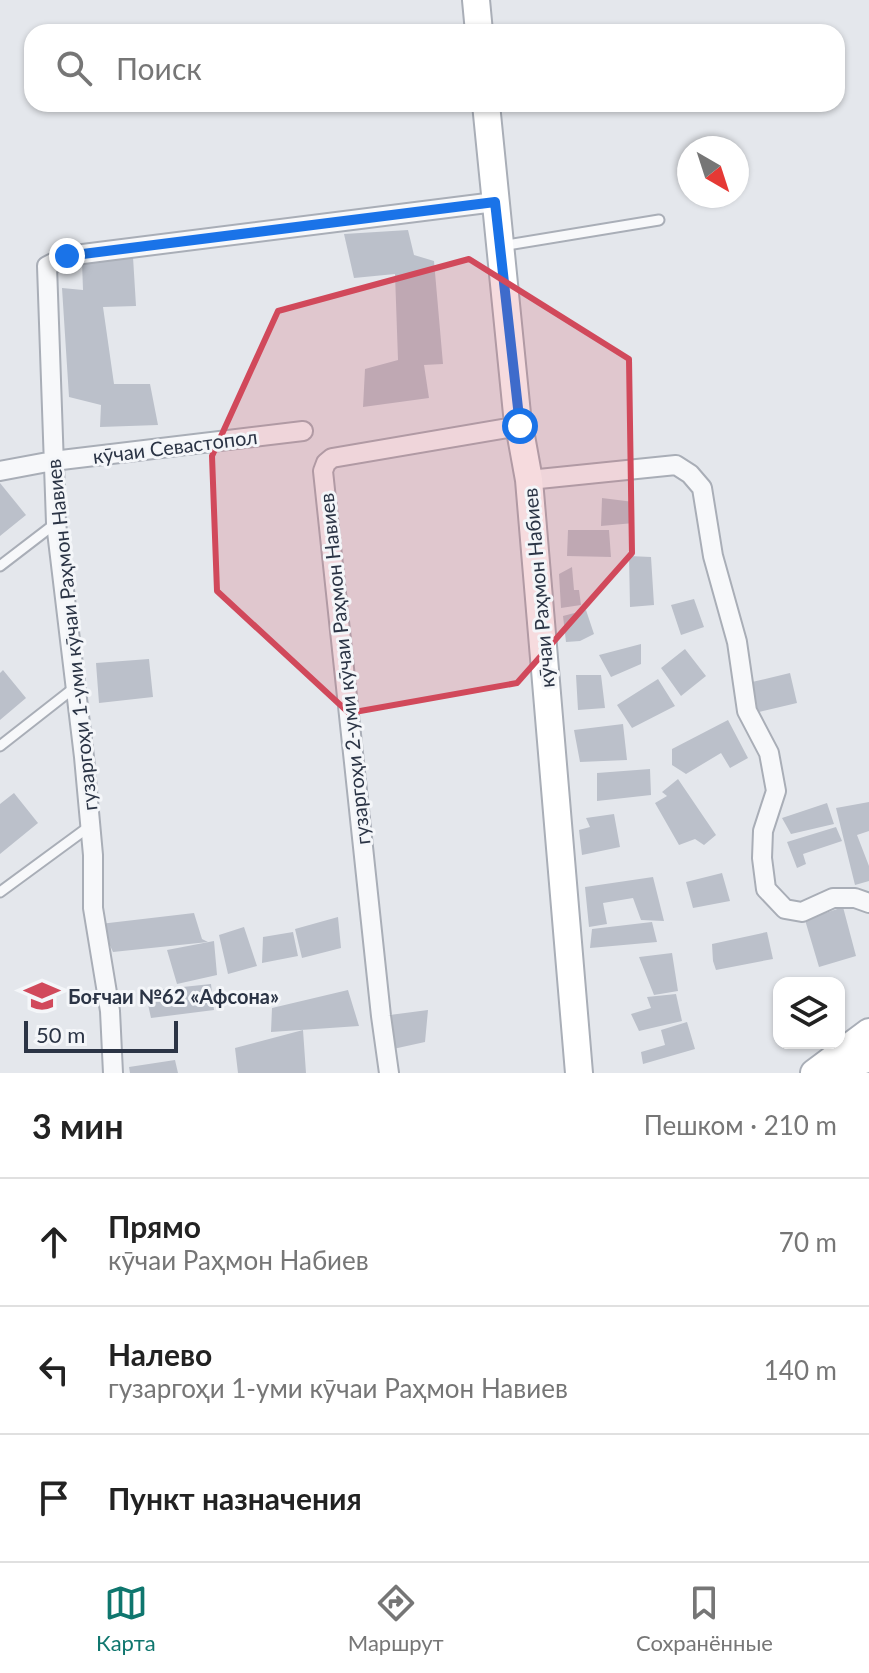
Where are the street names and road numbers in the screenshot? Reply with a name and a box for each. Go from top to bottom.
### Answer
street label: кӯчаи Севастопол [91,424,259,468]
street label: гузаргоҳи 1-уми кӯчаи Раҳмон Навиев [41,458,101,812]
street label: кӯчаи Раҳмон Набиев [517,487,559,689]
street label: гузаргоҳи 2-уми кӯчаи Раҳмон Навиев [314,492,374,846]

